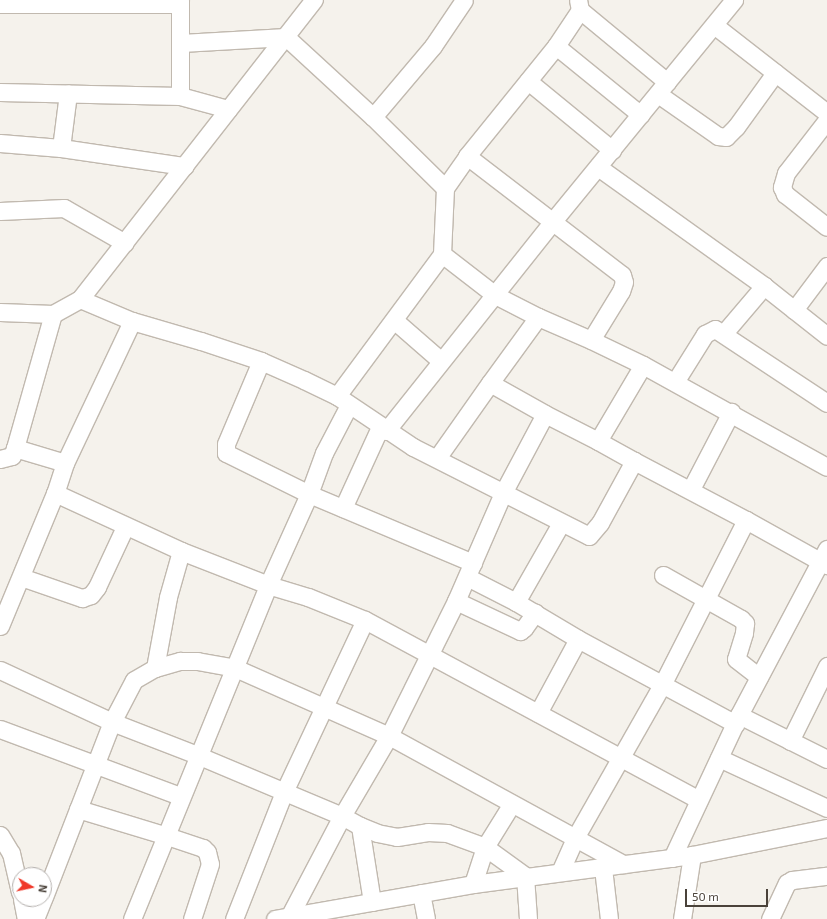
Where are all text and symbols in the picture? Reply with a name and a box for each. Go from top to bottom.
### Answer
north arrow [12,867,52,907]
scale bar [687,881,770,907]
text: N [36,884,50,894]
text: 50 m [692,889,719,903]

